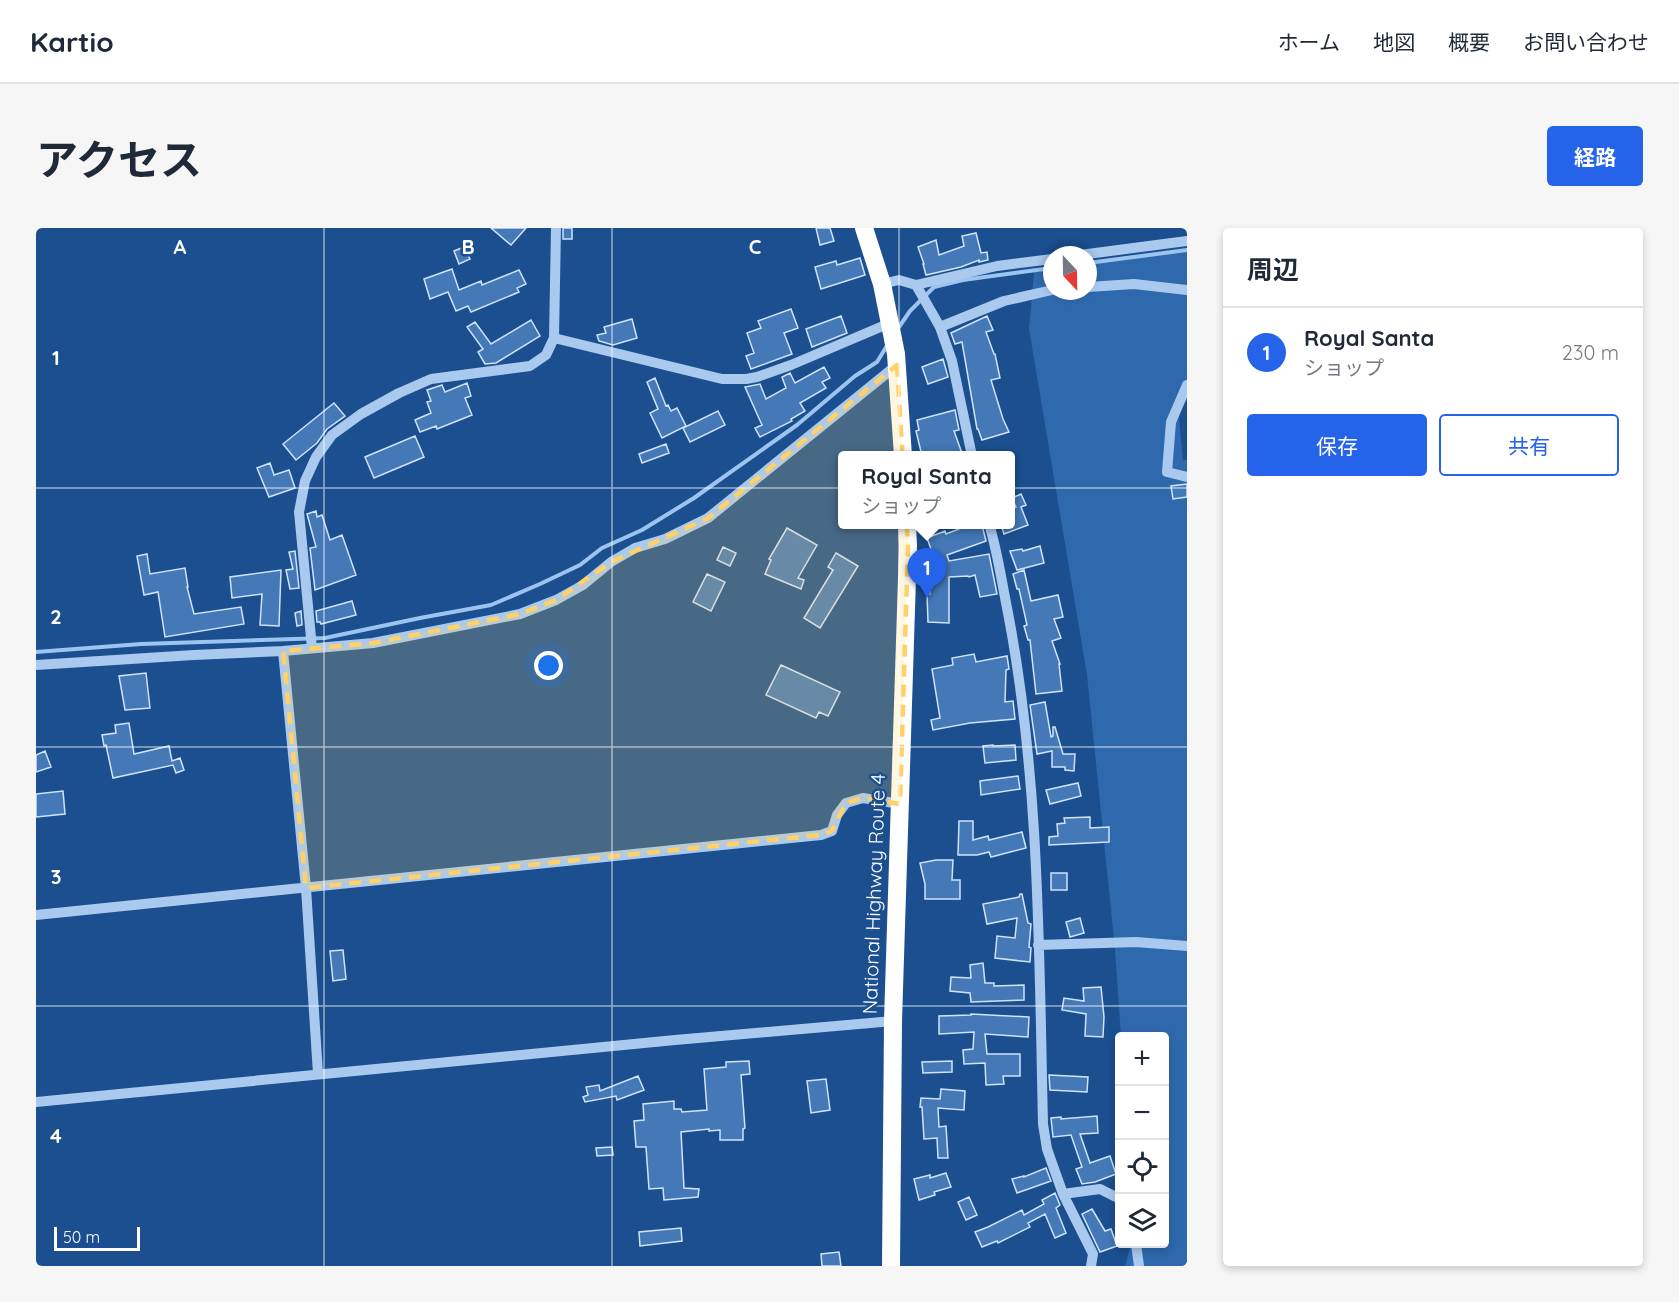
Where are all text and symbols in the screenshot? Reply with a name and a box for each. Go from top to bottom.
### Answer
text: Kartio [30,24,114,59]
text: ホーム [1278,29,1340,55]
text: 地図 [1373,29,1415,55]
text: 概要 [1448,29,1490,55]
text: お問い合わせ [1523,29,1649,55]
button: 経路 [1547,126,1643,186]
text: アクセス [36,133,202,186]
text: A [174,234,187,259]
text: B [461,234,475,259]
text: C [749,234,762,259]
north arrow [1043,246,1097,300]
text: 周辺 [1247,253,1299,286]
text: Royal Santa [1304,324,1434,352]
text: 1 [1263,340,1270,365]
text: 230 m [1562,340,1619,365]
text: 1 [52,345,60,370]
text: ショップ [1304,355,1384,380]
button: 保存 [1247,414,1427,476]
button: 共有 [1439,414,1619,476]
popup [838,451,1015,529]
text: Royal Santa [861,462,992,490]
text: ショップ [861,493,941,518]
pin: 1 [908,548,946,598]
text: 2 [50,604,62,629]
your location [534,651,563,680]
street label: National Highway Route 4 [857,773,890,1015]
text: 3 [51,864,61,889]
map controls [1115,1032,1169,1248]
button: + [1115,1032,1169,1086]
button: − [1115,1086,1169,1140]
text: 4 [50,1123,62,1148]
button: locate [1115,1140,1169,1194]
button: layers [1115,1194,1169,1248]
scale bar [54,1224,140,1252]
text: 50 m [63,1227,100,1247]

